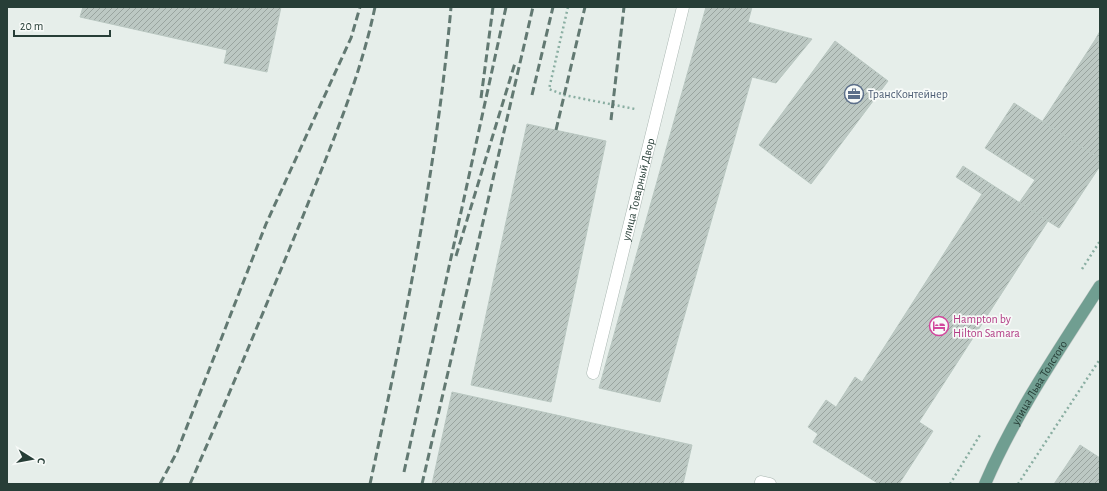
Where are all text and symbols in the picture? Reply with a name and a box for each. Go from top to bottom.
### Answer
scale bar [14,12,110,38]
text: 20 m [20,20,43,32]
office icon: ТрансКонтейнер [843,83,865,105]
place label: ТрансКонтейнер [868,88,948,100]
street label: улица Товарный Двор [619,137,657,243]
place label: Hampton by Hilton Samara [953,313,1020,339]
hotel icon: Hampton by Hilton Samara [928,315,950,337]
street label: улица Льва Толстого [1009,338,1069,428]
north arrow [12,439,52,479]
text: С [35,457,47,465]

